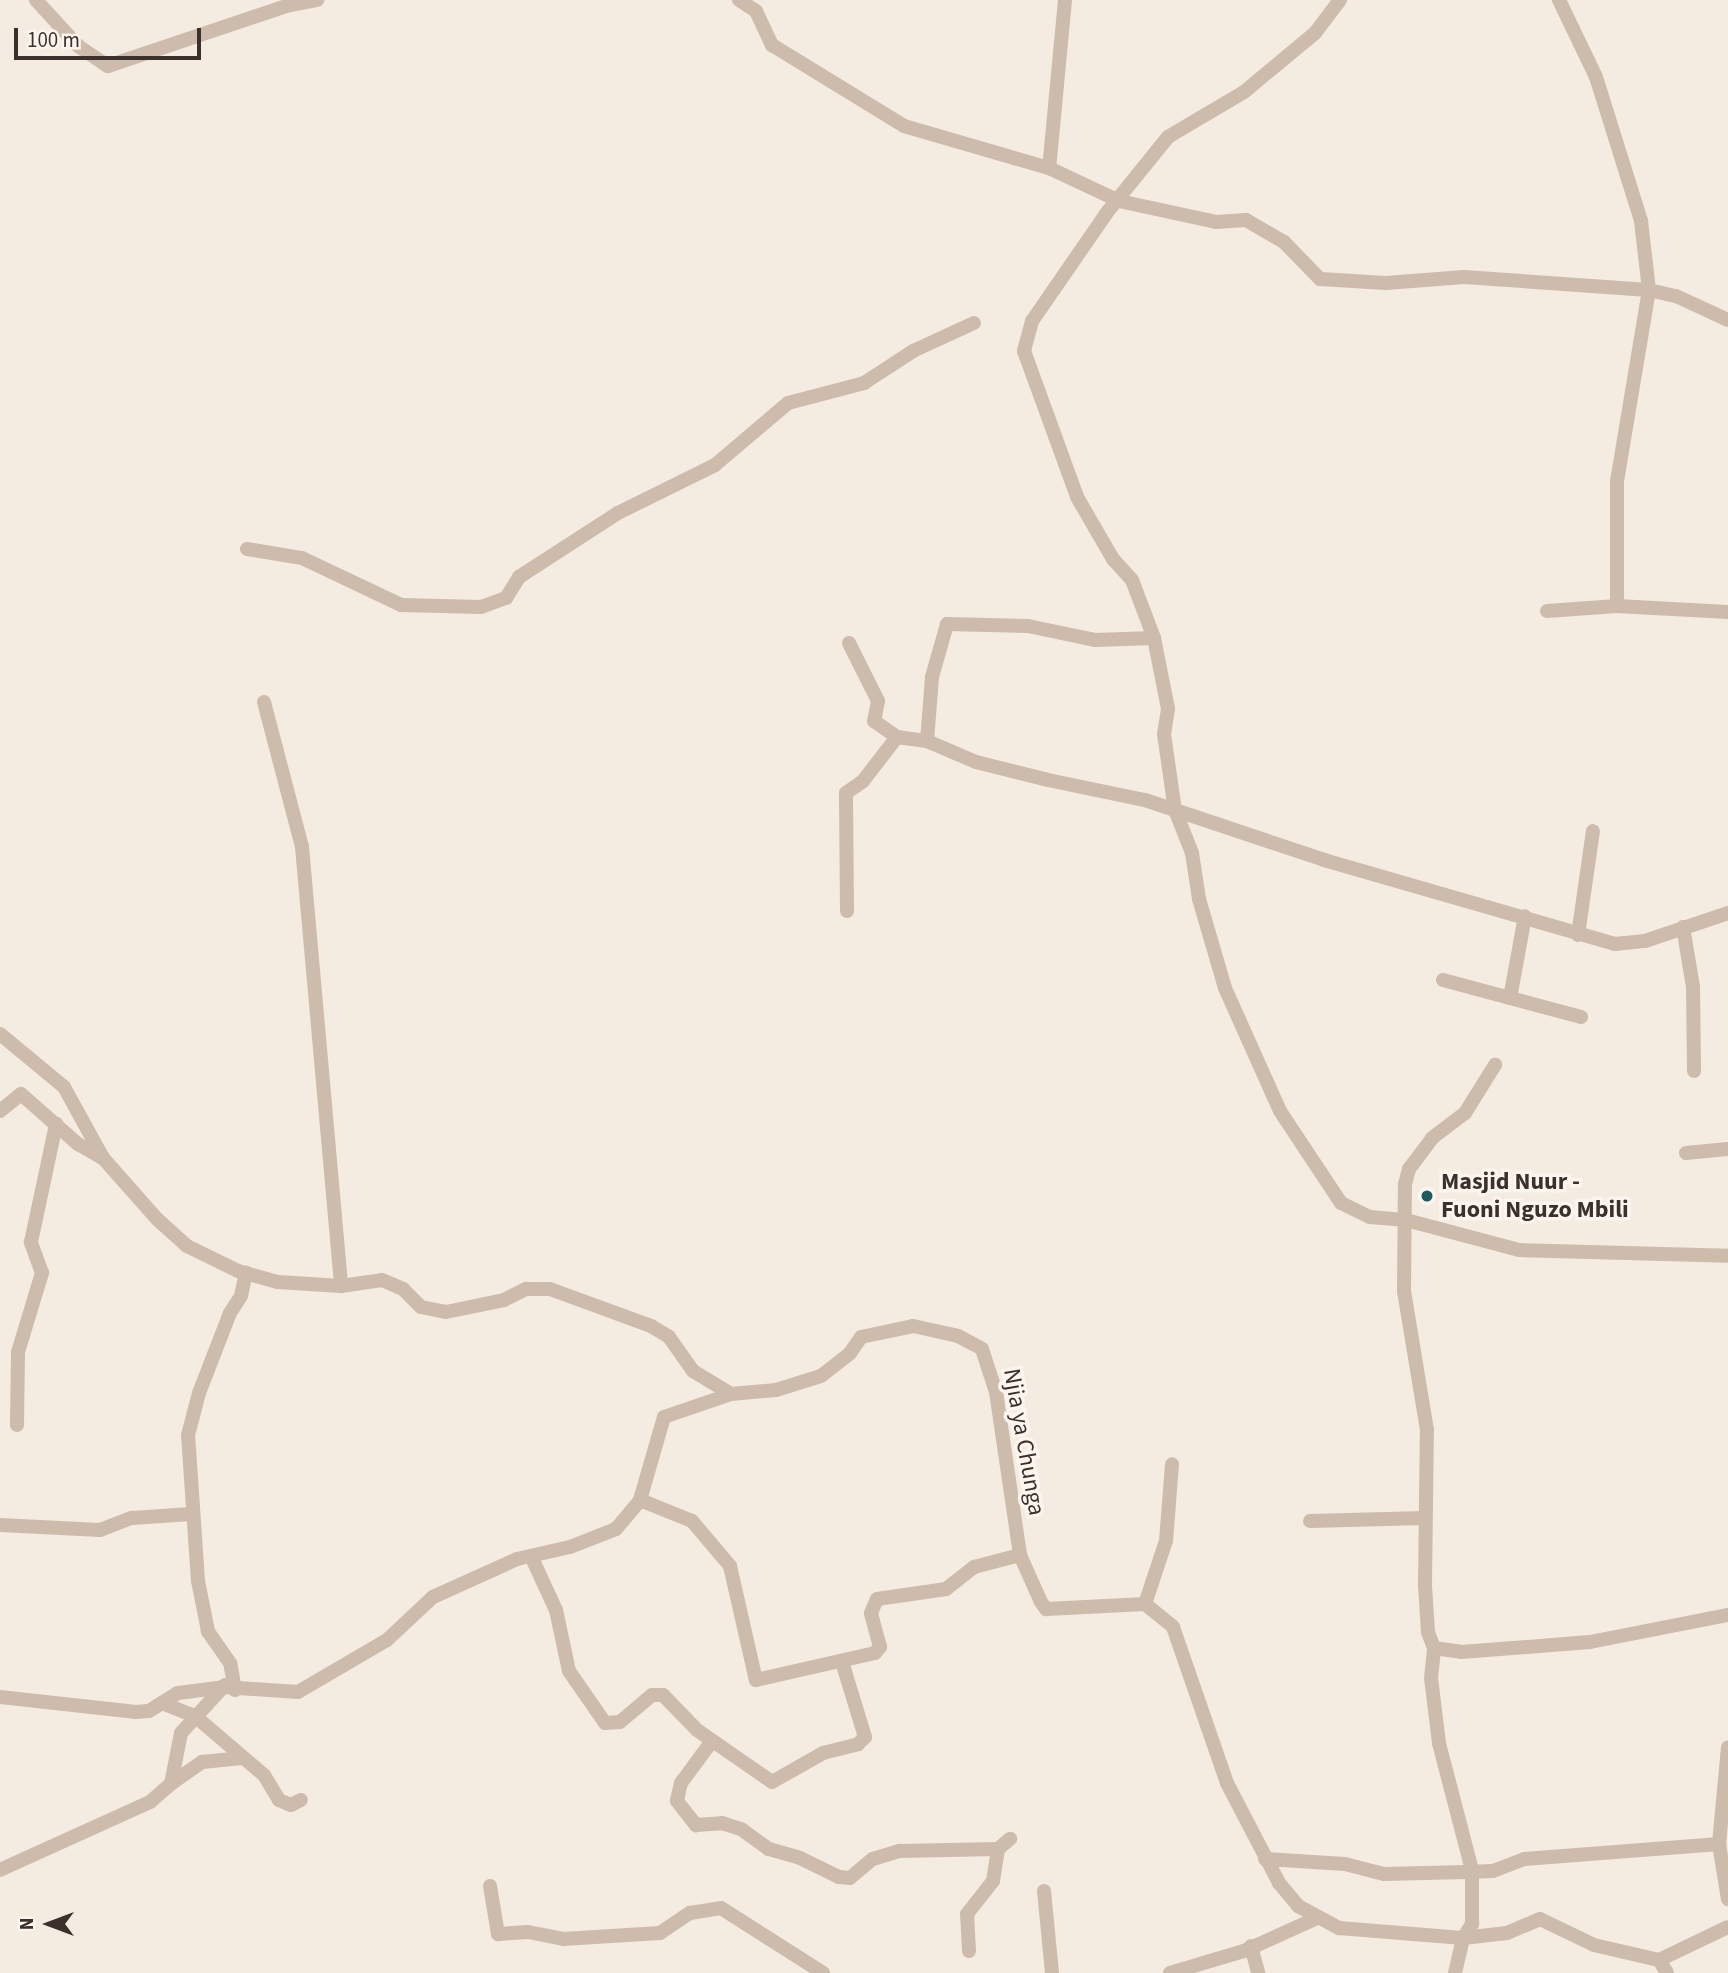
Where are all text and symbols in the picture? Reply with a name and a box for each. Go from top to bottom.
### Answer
scale bar [18,14,205,58]
text: 100 m [27,25,80,55]
place label: Masjid Nuur - Fuoni Nguzo Mbili [1441,1168,1629,1224]
marker: Masjid Nuur - Fuoni Nguzo Mbili [1419,1188,1435,1204]
street label: Njia ya Chunga [997,1366,1051,1518]
north arrow [14,1889,84,1959]
text: N [14,1918,41,1930]

